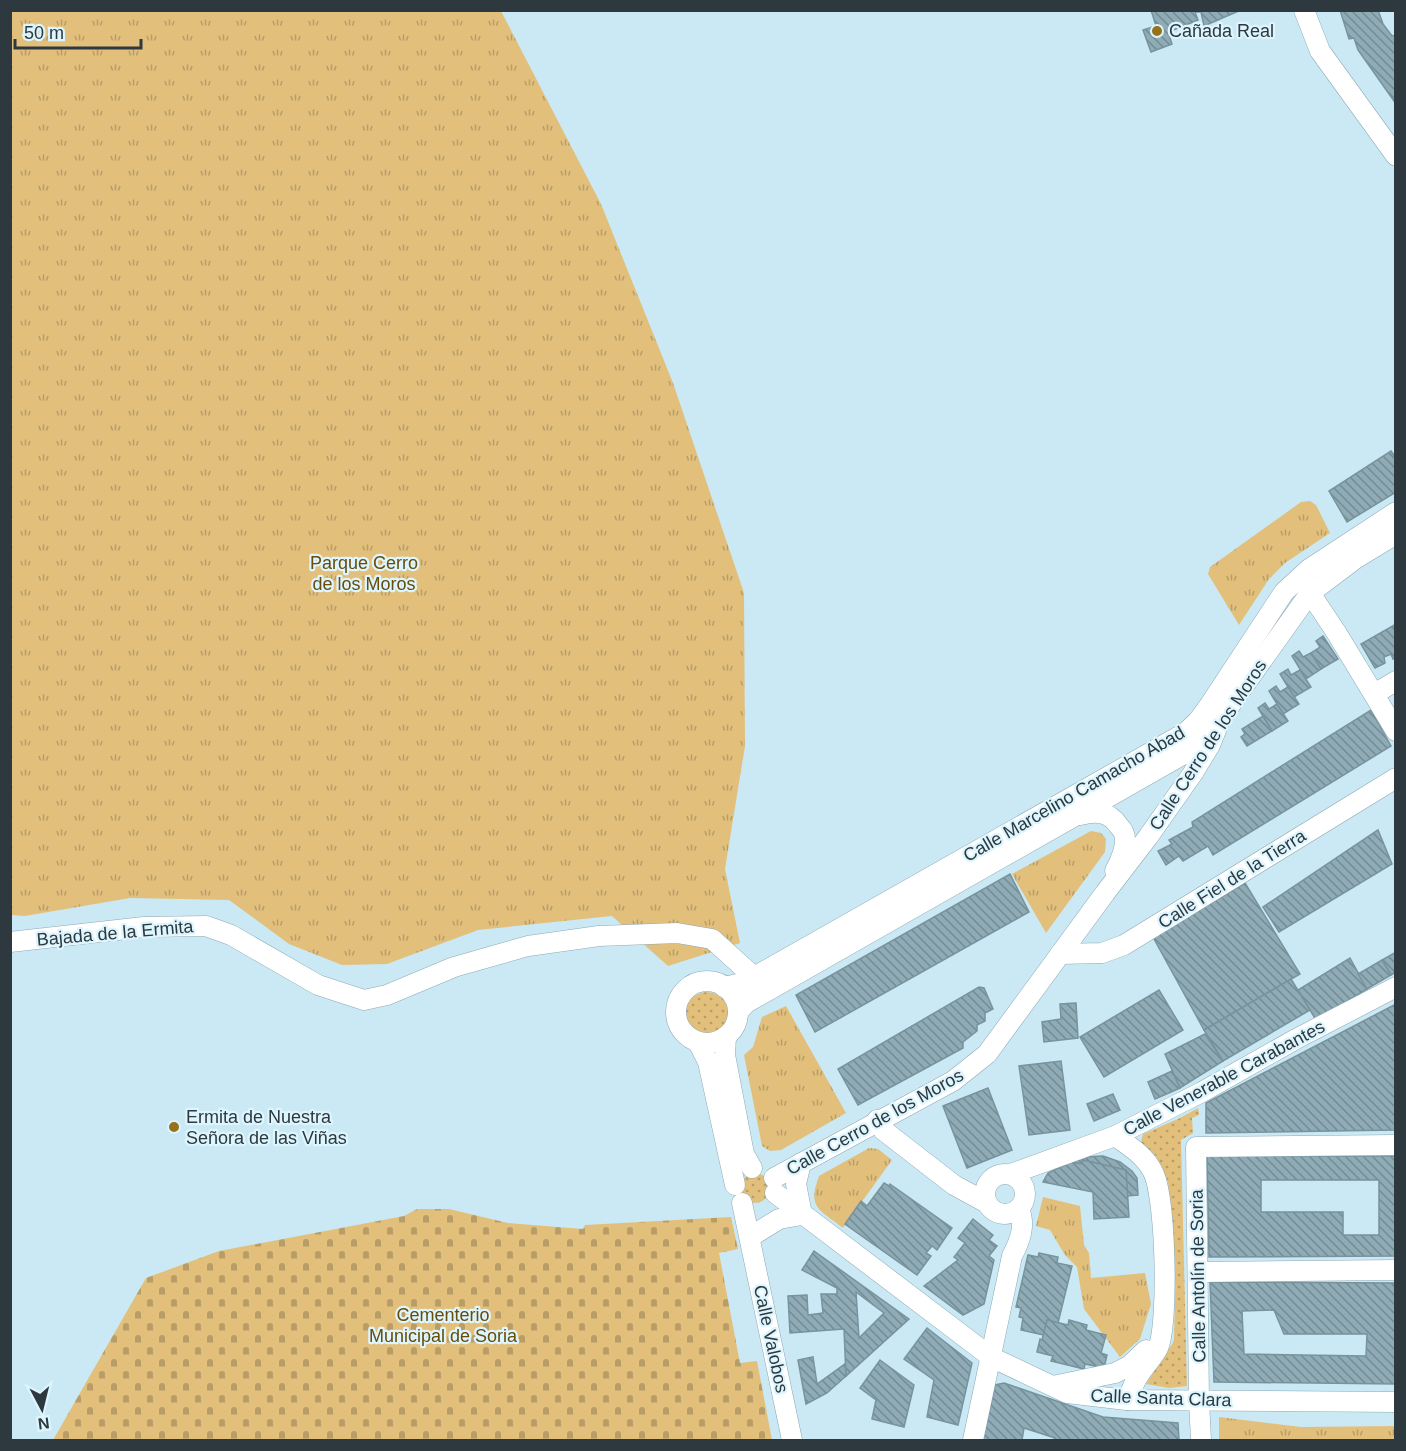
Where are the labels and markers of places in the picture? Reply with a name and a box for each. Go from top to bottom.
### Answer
place label: Cañada Real [1169,21,1274,41]
marker: Cañada Real [1150,24,1164,38]
place label: Ermita de Nuestra Señora de las Viñas [186,1107,347,1148]
marker: Ermita de Nuestra Señora de las Viñas [167,1120,181,1134]

